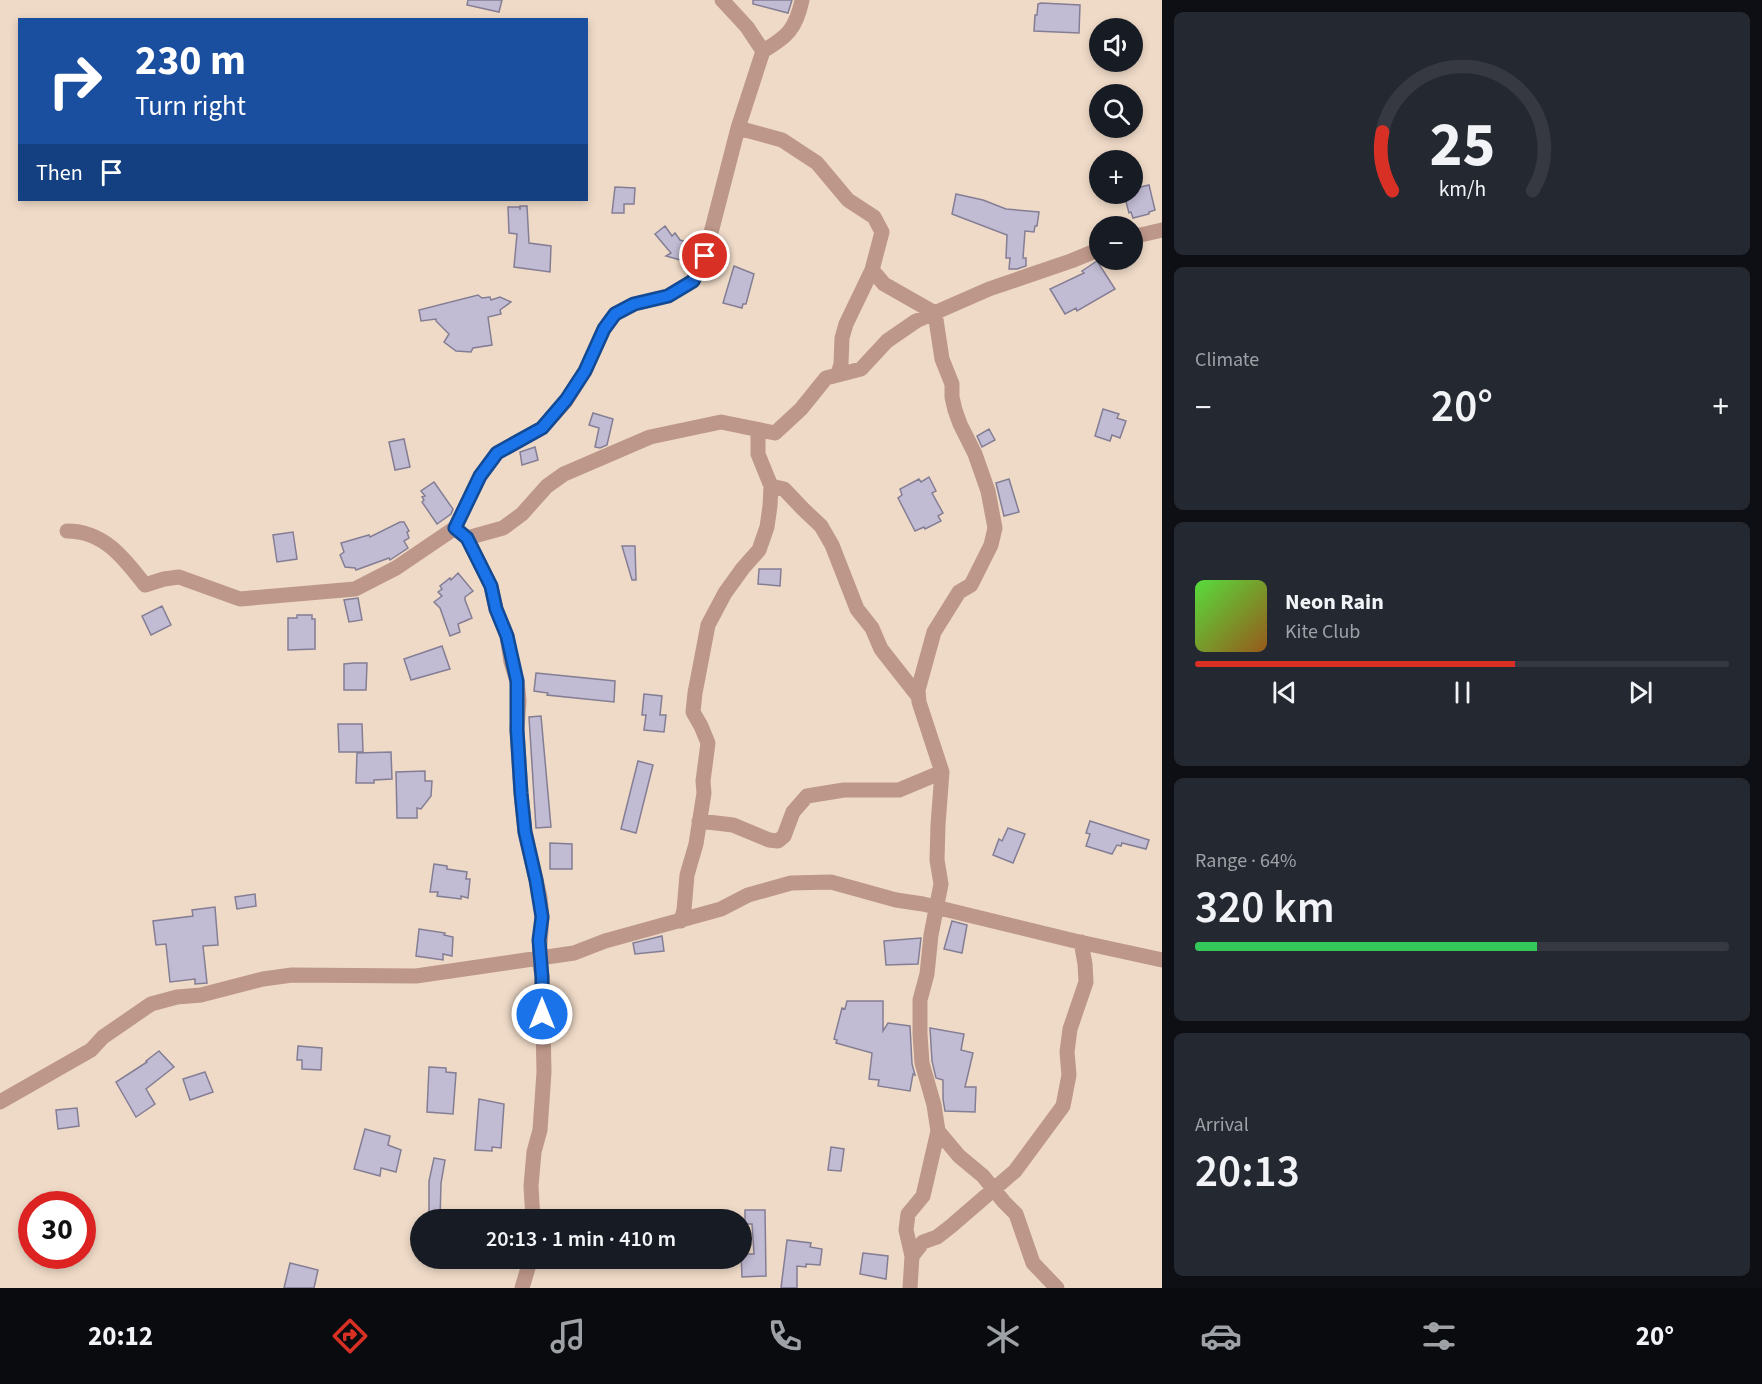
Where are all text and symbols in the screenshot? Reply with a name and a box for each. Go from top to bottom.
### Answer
map controls [1089,18,1143,270]
button: sound [1089,18,1143,72]
text: 230 m [135,31,246,91]
icon: right [36,42,114,120]
button: search [1089,84,1143,138]
text: Turn right [135,87,246,126]
text: 25 [1429,101,1495,190]
button: + [1089,150,1143,204]
icon: arrive [95,156,128,189]
text: Then [36,157,83,189]
text: km/h [1438,174,1486,205]
button: − [1089,216,1143,270]
pin [679,230,730,281]
icon: arrive [688,239,721,272]
text: Climate [1195,346,1259,374]
text: 20° [1431,375,1493,439]
text: − [1195,384,1211,431]
text: + [1713,384,1729,431]
text: Neon Rain [1285,586,1384,618]
text: Kite Club [1285,618,1360,646]
icon: previous [1268,676,1301,709]
icon: pause [1446,676,1479,709]
icon: next [1624,676,1657,709]
text: Range · 64% [1195,847,1296,875]
text: 320 km [1195,876,1335,940]
position arrow [510,982,574,1046]
text: Arrival [1195,1111,1249,1139]
text: 20:13 [1195,1140,1300,1204]
speed limit sign: 30 [18,1191,96,1269]
text: 20:13 · 1 min · 410 m [486,1223,676,1255]
icon: directions [329,1315,371,1357]
icon: music [547,1315,589,1357]
icon: phone [764,1315,806,1357]
icon: climate [982,1315,1024,1357]
icon: car [1200,1315,1242,1357]
icon: filters [1418,1315,1460,1357]
text: 20:12 [88,1317,153,1356]
text: 20° [1636,1317,1674,1356]

